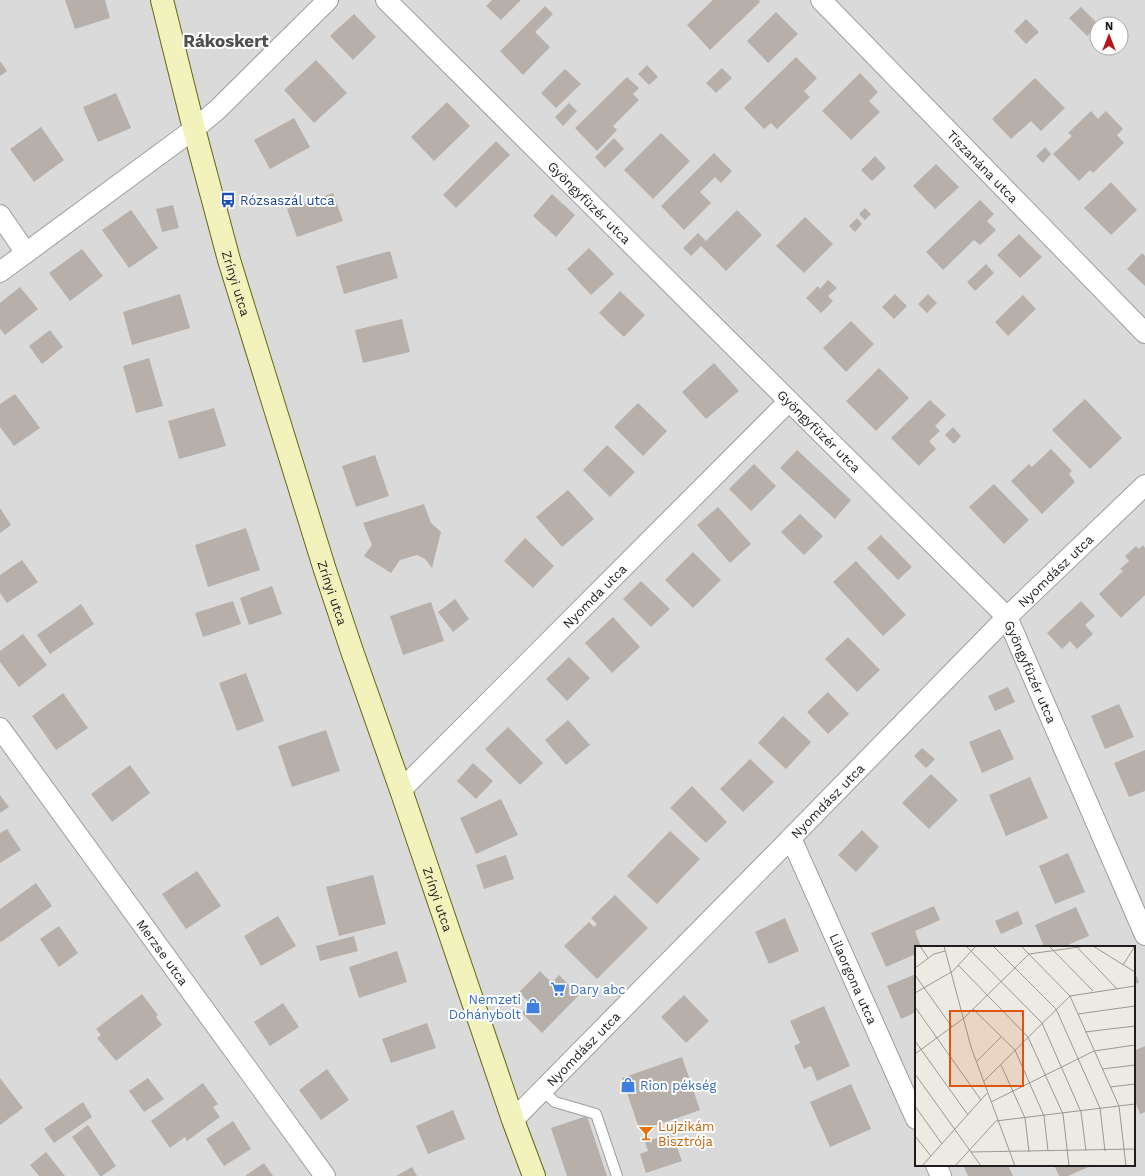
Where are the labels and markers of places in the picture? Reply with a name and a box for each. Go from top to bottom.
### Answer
bus stop icon: Rózsaszál utca [219,191,237,209]
place label: Rózsaszál utca [240,193,335,208]
supermarket icon: Dary abc [549,980,567,998]
place label: Dary abc [570,982,626,997]
place label: Nemzeti Dohánybolt [449,992,522,1022]
shop icon: Nemzeti Dohánybolt [524,997,542,1015]
shop icon: Rion pékség [619,1076,637,1094]
place label: Rion pékség [640,1078,717,1093]
place label: Lujzikám Bisztrója [658,1119,715,1149]
bar icon: Lujzikám Bisztrója [637,1124,655,1142]

